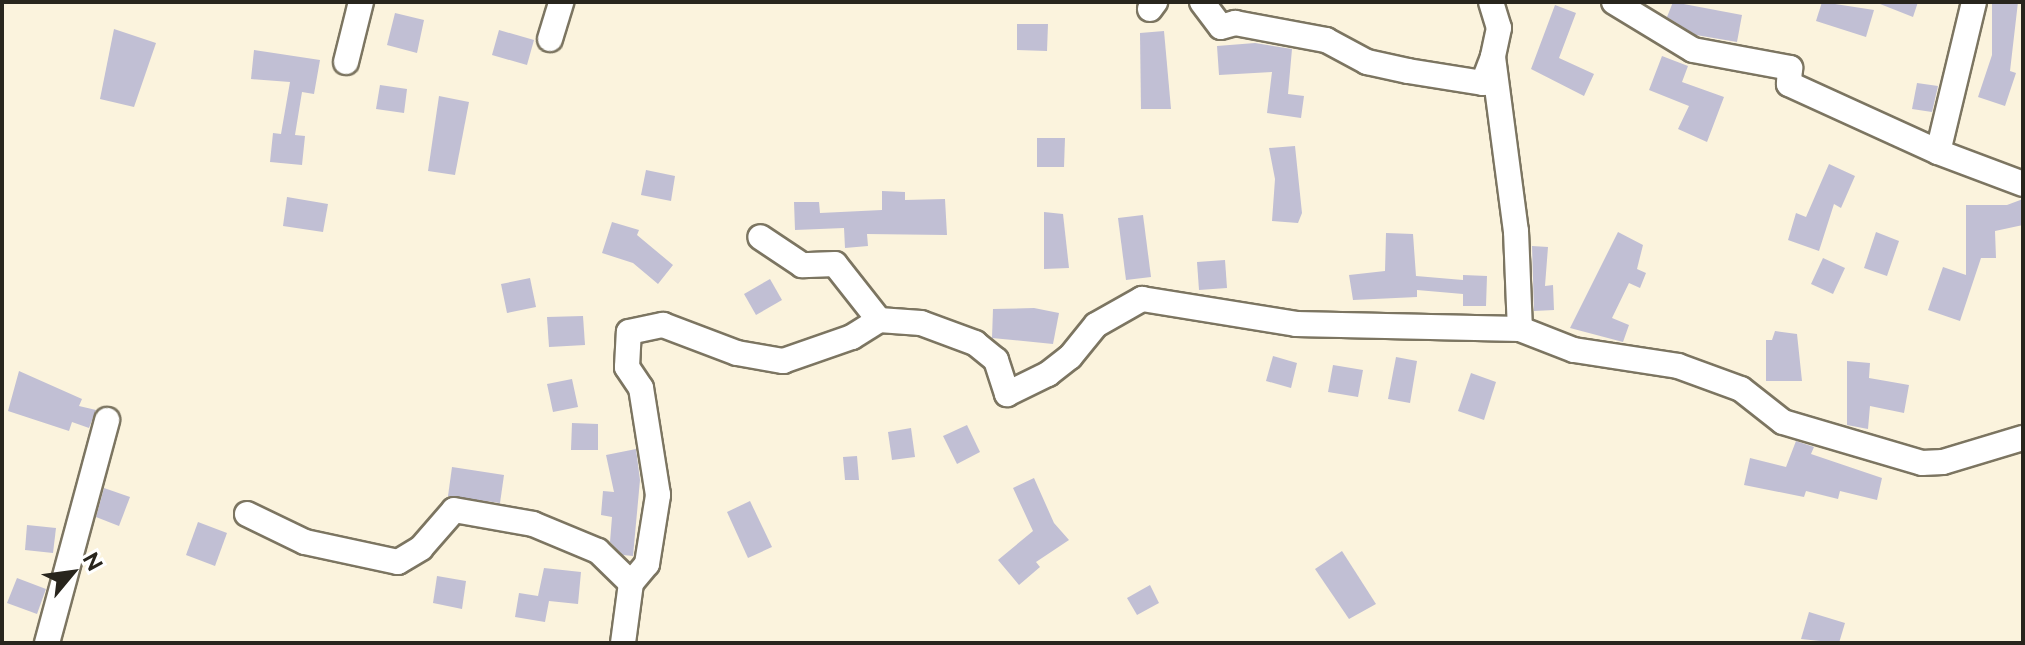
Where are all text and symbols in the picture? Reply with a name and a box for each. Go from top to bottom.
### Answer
north arrow [32,533,112,613]
text: N [78,548,108,575]

